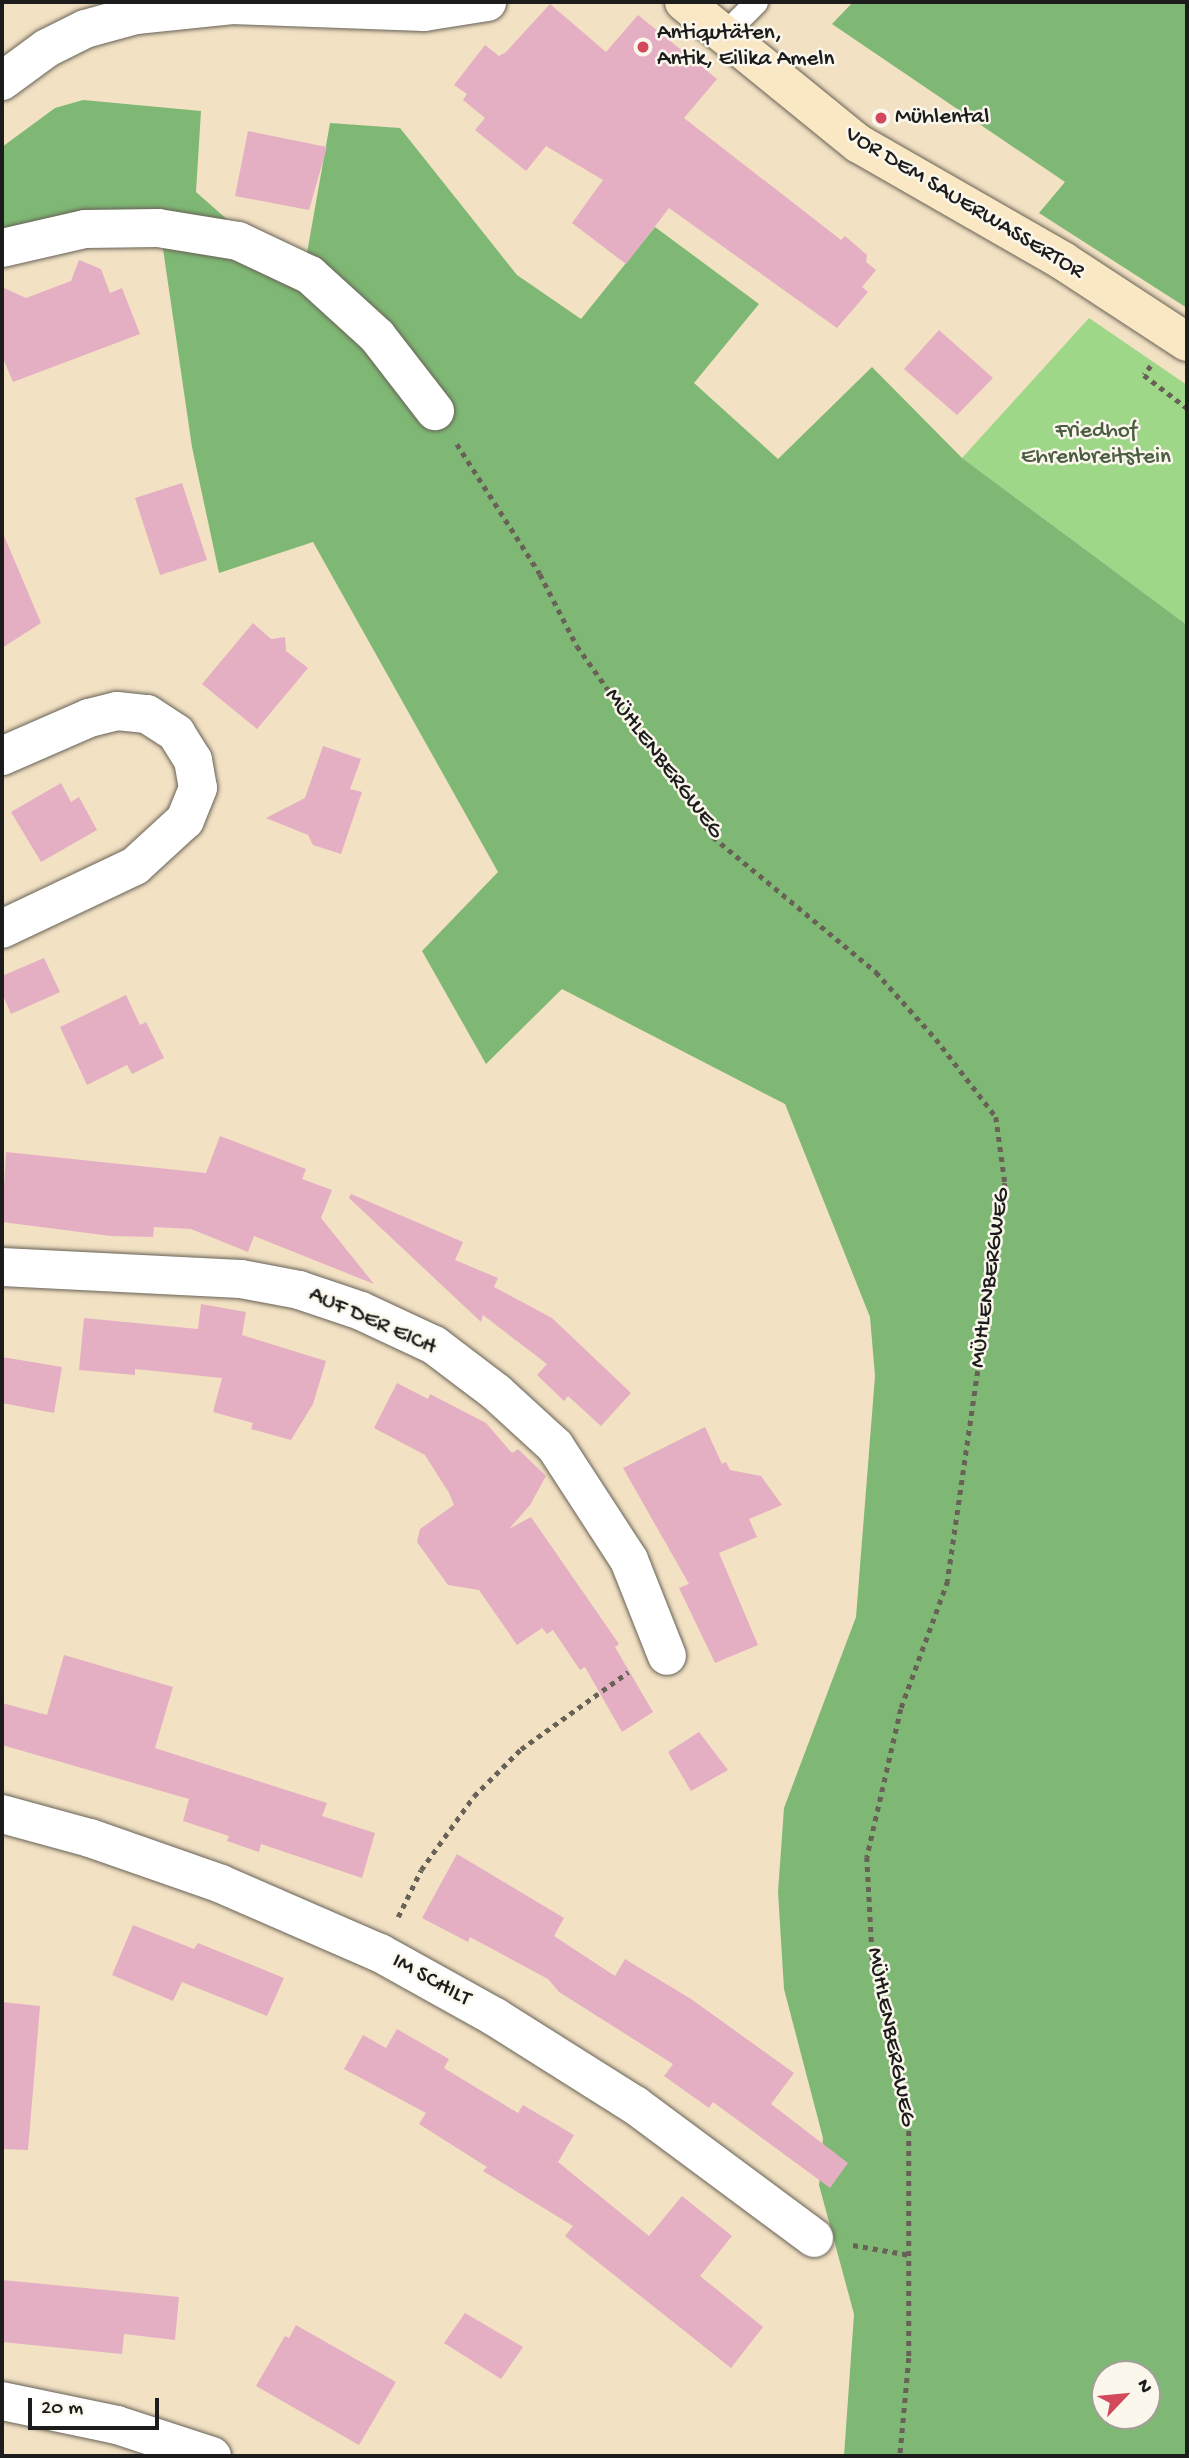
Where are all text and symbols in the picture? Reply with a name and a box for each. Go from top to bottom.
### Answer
place label: Antiqutäten, Antik, Eilika Ameln [657,20,834,74]
marker: Antiqutäten, Antik, Eilika Ameln [635,39,651,55]
place label: Mühlental [895,104,989,132]
marker: Mühlental [873,110,889,126]
street label: VOR DEM SAUERWASSERTOR [839,122,1089,286]
park label: Friedhof Ehrenbreitstein [1021,418,1171,472]
street label: MÜHLENBERGWEG [597,683,729,845]
street label: MÜHLENBERGWEG [965,1186,1017,1370]
street label: AUF DER EICH [304,1282,440,1362]
street label: MÜHLENBERGWEG [859,1945,921,2129]
street label: IM SCHILT [387,1948,475,2014]
north arrow [1091,2360,1161,2430]
text: N [1130,2376,1157,2397]
scale bar [32,2384,163,2428]
text: 20 m [41,2397,83,2422]

